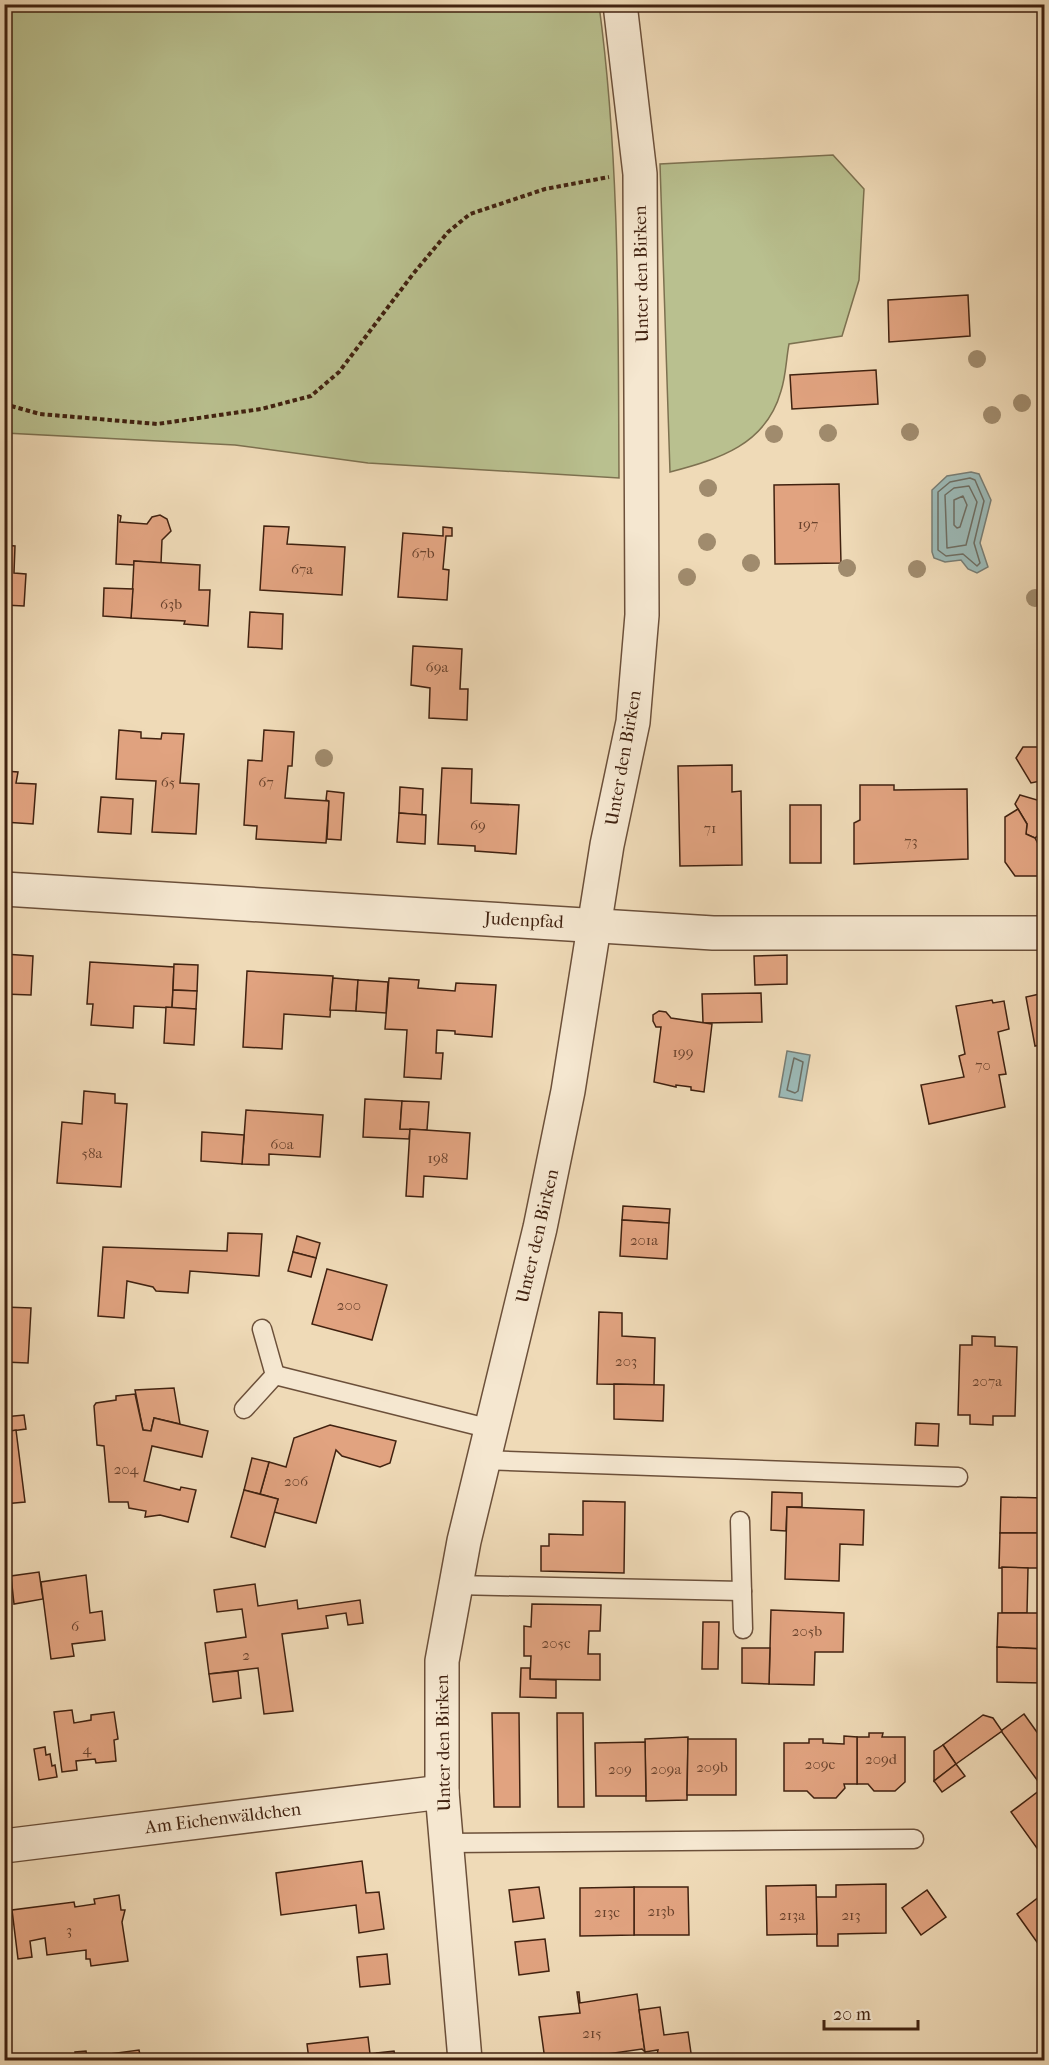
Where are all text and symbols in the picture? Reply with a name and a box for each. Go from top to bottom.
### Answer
street label: Unter den Birken [630,205,653,343]
house number: 197 [798,515,818,533]
house number: 67b [411,544,435,562]
house number: 67a [291,560,314,578]
house number: 63b [160,595,182,613]
house number: 69a [426,658,450,676]
street label: Unter den Birken [601,688,646,827]
house number: 65 [161,773,175,791]
house number: 67 [258,773,274,791]
house number: 69 [470,816,486,834]
house number: 71 [704,819,716,837]
house number: 73 [904,832,918,850]
street label: Judenpfad [482,908,564,933]
house number: 199 [672,1043,694,1061]
house number: 70 [975,1056,991,1074]
house number: 60a [270,1135,295,1153]
house number: 58a [82,1144,104,1162]
house number: 198 [428,1149,448,1167]
street label: Unter den Birken [512,1166,563,1305]
house number: 201a [630,1231,659,1249]
house number: 200 [337,1296,361,1314]
house number: 203 [615,1352,637,1370]
house number: 207a [972,1372,1003,1390]
house number: 204 [114,1460,139,1478]
house number: 206 [284,1472,309,1490]
house number: 6 [71,1617,80,1635]
house number: 205b [792,1622,822,1640]
house number: 205c [541,1634,571,1652]
house number: 2 [242,1646,250,1664]
street label: Unter den Birken [432,1674,455,1812]
house number: 4 [83,1740,93,1758]
house number: 209d [865,1750,898,1768]
house number: 209c [805,1755,836,1773]
house number: 209b [696,1758,728,1776]
house number: 209 [608,1760,632,1778]
house number: 209a [651,1760,682,1778]
street label: Am Eichenwäldchen [143,1798,303,1839]
house number: 213b [647,1902,675,1920]
house number: 213c [594,1903,620,1921]
house number: 213a [779,1906,806,1924]
house number: 213 [841,1906,861,1924]
house number: 3 [66,1921,72,1939]
scale bar [824,1993,918,2031]
text: 20 m [833,2004,871,2025]
house number: 215 [582,2024,602,2042]

